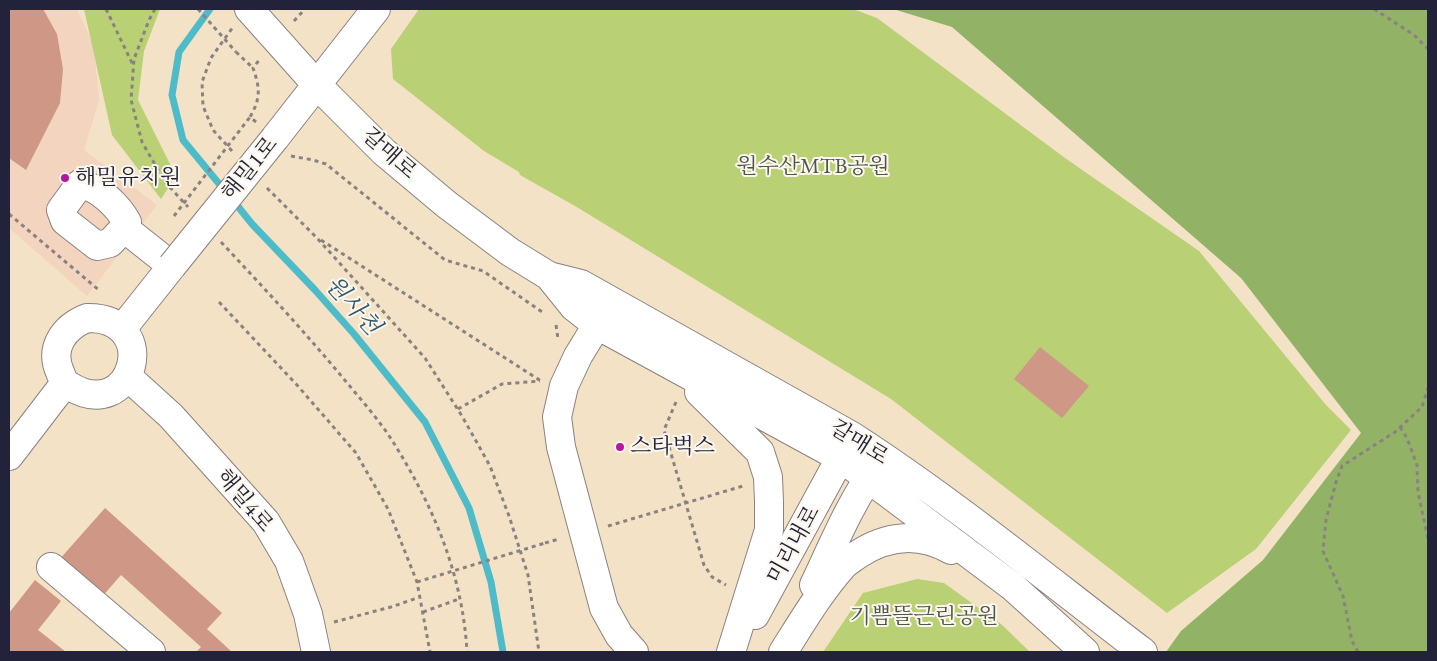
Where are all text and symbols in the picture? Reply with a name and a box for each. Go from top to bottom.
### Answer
street label: 갈매로 [356,123,422,185]
street label: 해밀1로 [216,132,284,206]
park label: 원수산MTB공원 [736,154,890,180]
place label: 해밀유치원 [75,165,181,191]
marker: 해밀유치원 [59,172,71,184]
water label: 원사천 [318,271,386,341]
street label: 갈매로 [825,415,893,471]
place label: 스타벅스 [630,434,715,460]
marker: 스타벅스 [614,441,626,453]
street label: 해밀4로 [210,464,278,538]
street label: 미리내로 [762,501,826,589]
park label: 기쁨뜰근린공원 [850,604,998,630]

